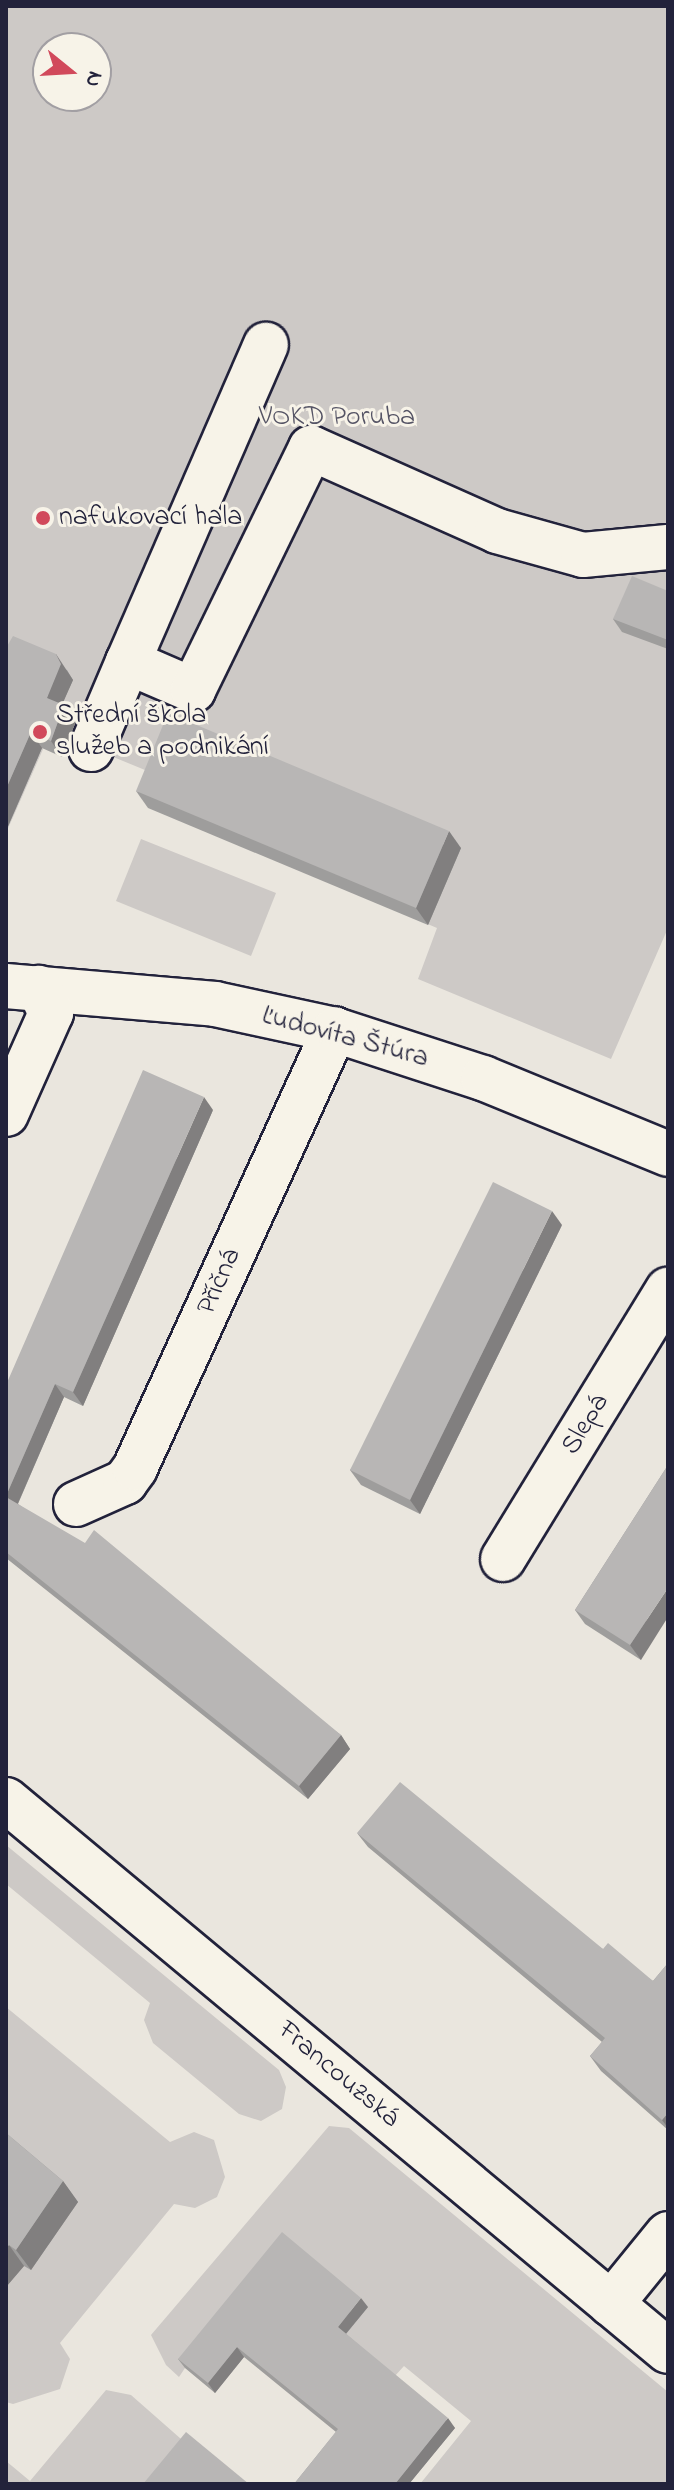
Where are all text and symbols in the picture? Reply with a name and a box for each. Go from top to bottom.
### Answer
north arrow [32,32,112,112]
text: N [75,67,110,91]
park label: VOKD Poruba [259,401,415,435]
place label: nafukovací hala [59,501,242,535]
marker: nafukovací hala [34,509,52,527]
place label: Střední škola služeb a podnikání [56,699,269,765]
marker: Střední škola služeb a podnikání [31,723,49,741]
street label: Ľudovíta Štúra [258,1000,432,1076]
street label: Příčná [191,1244,249,1320]
street label: Slepá [555,1389,617,1461]
street label: Francouzská [270,2014,406,2136]

